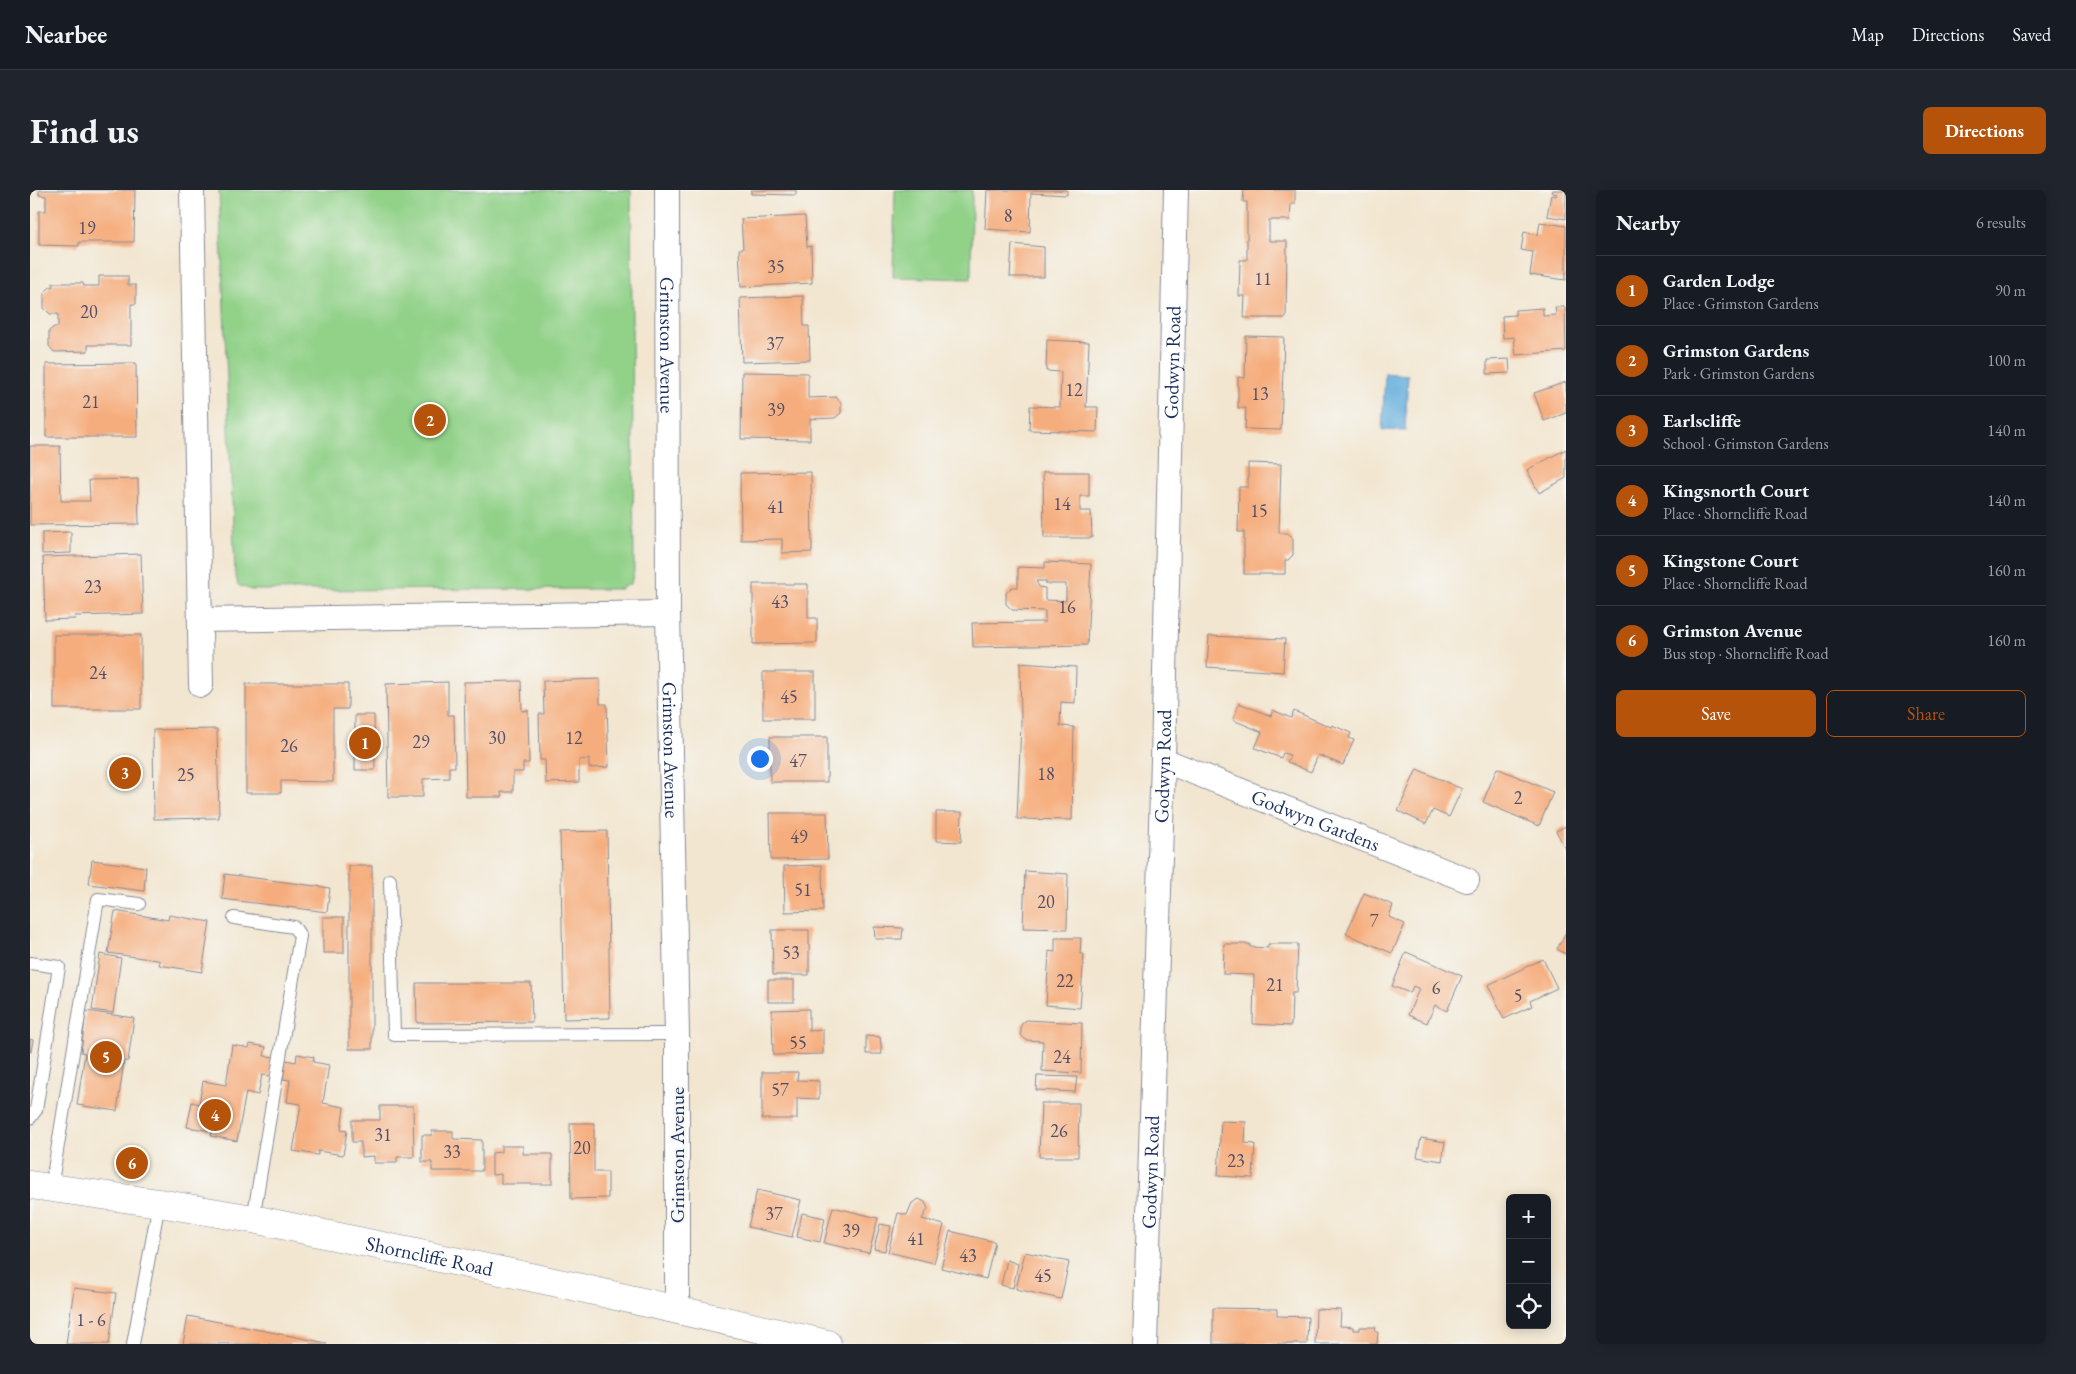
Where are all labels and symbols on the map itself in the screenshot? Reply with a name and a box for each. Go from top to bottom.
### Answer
house number: 8 [1004,204,1012,227]
house number: 19 [78,216,96,239]
house number: 35 [767,255,785,278]
house number: 11 [1254,267,1272,290]
street label: Grimston Avenue [654,277,681,413]
house number: 20 [80,300,98,323]
street label: Godwyn Road [1158,304,1186,419]
house number: 37 [766,332,784,355]
house number: 12 [1065,378,1083,401]
house number: 13 [1251,382,1269,405]
house number: 21 [82,390,100,413]
house number: 39 [767,398,785,421]
pin: 2 [414,401,446,439]
house number: 14 [1053,492,1071,515]
house number: 41 [767,495,785,518]
house number: 15 [1250,499,1268,522]
house number: 23 [84,575,102,598]
house number: 43 [771,590,789,613]
house number: 16 [1058,595,1076,618]
house number: 24 [89,661,107,684]
street label: Grimston Avenue [656,681,685,819]
house number: 45 [780,685,798,708]
street label: Godwyn Road [1148,708,1177,823]
pin: 1 [349,724,381,762]
house number: 30 [488,726,506,749]
house number: 12 [565,726,583,749]
house number: 29 [412,730,430,753]
house number: 26 [280,734,298,757]
your location [747,746,773,772]
house number: 47 [789,749,807,772]
pin: 3 [109,754,141,792]
house number: 18 [1037,762,1055,785]
house number: 25 [177,763,195,786]
street label: Godwyn Gardens [1248,783,1384,857]
house number: 2 [1514,786,1523,809]
house number: 49 [790,825,808,848]
house number: 51 [794,878,812,901]
house number: 20 [1037,890,1055,913]
house number: 7 [1370,909,1379,932]
house number: 53 [782,941,800,964]
house number: 22 [1056,969,1074,992]
house number: 21 [1266,973,1284,996]
house number: 6 [1432,976,1441,999]
house number: 5 [1514,984,1522,1007]
house number: 55 [789,1031,807,1054]
pin: 5 [90,1038,122,1076]
house number: 24 [1053,1045,1071,1068]
house number: 57 [771,1078,789,1101]
street label: Grimston Avenue [664,1087,690,1223]
pin: 4 [199,1096,231,1134]
street label: Godwyn Road [1136,1114,1165,1229]
house number: 26 [1050,1119,1068,1142]
house number: 31 [374,1123,392,1146]
house number: 20 [573,1136,591,1159]
house number: 33 [443,1140,461,1163]
pin: 6 [116,1144,148,1182]
house number: 23 [1227,1149,1245,1172]
house number: 37 [765,1202,783,1225]
house number: 39 [842,1219,860,1242]
house number: 41 [907,1227,925,1250]
street label: Shorncliffe Road [364,1230,496,1282]
house number: 43 [959,1244,977,1267]
house number: 45 [1034,1264,1052,1287]
house number: 1 - 6 [76,1308,106,1331]

